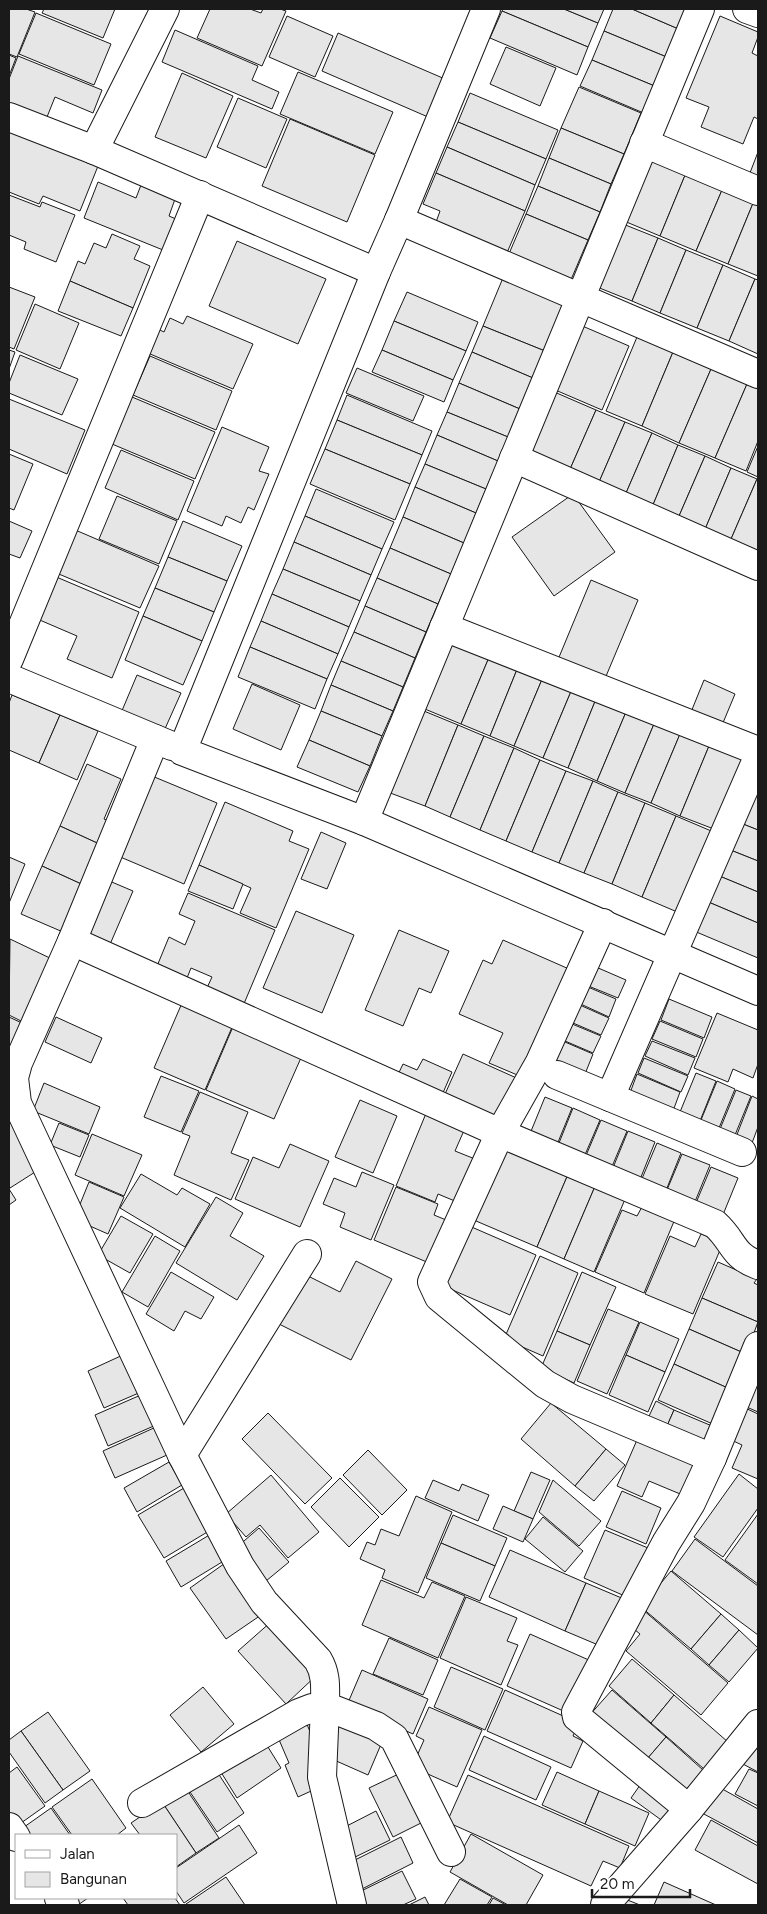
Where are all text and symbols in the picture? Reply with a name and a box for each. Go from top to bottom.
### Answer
legend [15,1834,178,1899]
text: Jalan [60,1845,95,1863]
scale bar [592,1866,690,1898]
text: Bangunan [60,1870,127,1888]
text: 20 m [600,1875,634,1893]

